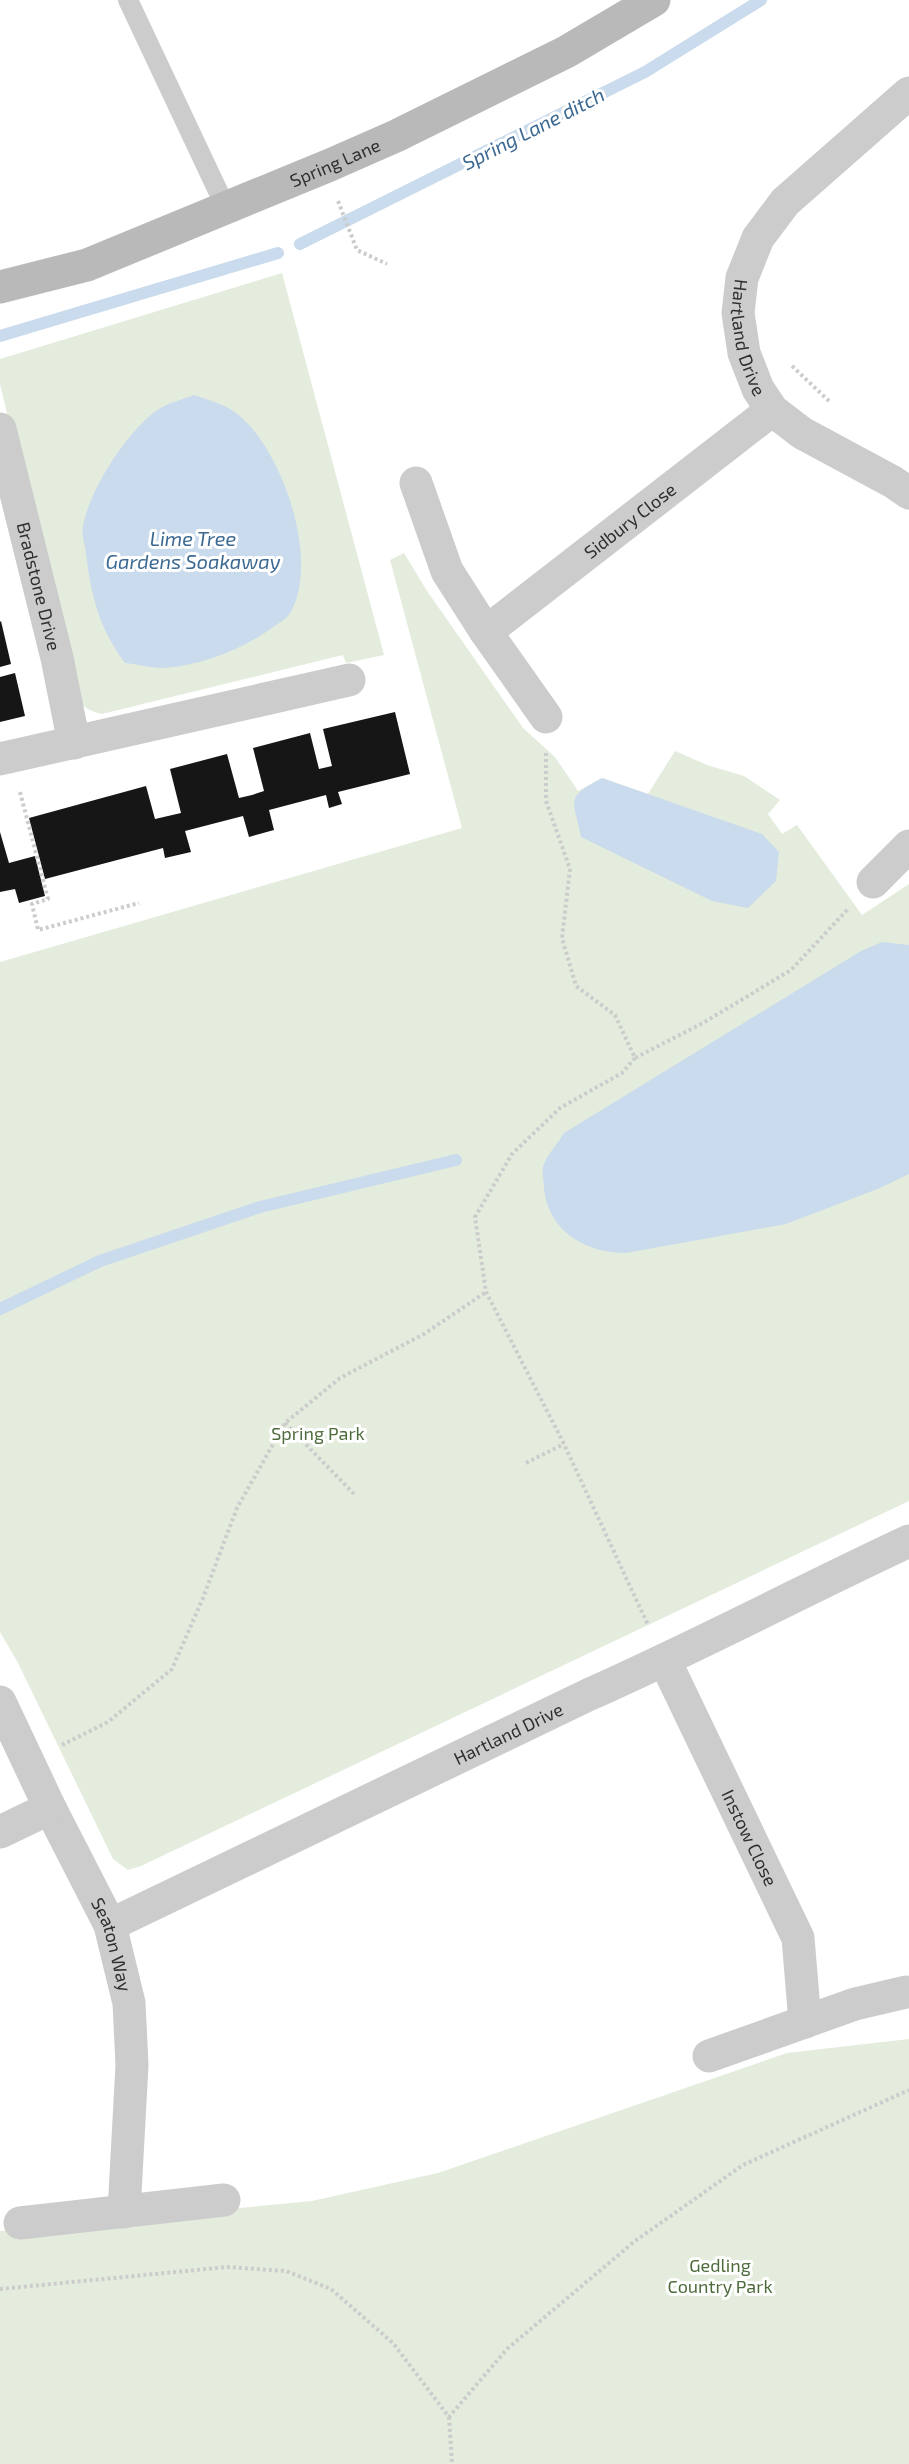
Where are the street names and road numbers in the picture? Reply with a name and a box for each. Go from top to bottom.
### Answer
street label: Spring Lane [286,133,383,191]
street label: Hartland Drive [727,278,770,400]
street label: Sidbury Close [579,478,680,563]
street label: Bradstone Drive [13,520,66,653]
street label: Hartland Drive [450,1698,567,1769]
street label: Instow Close [717,1786,782,1890]
street label: Seaton Way [87,1894,137,1994]

